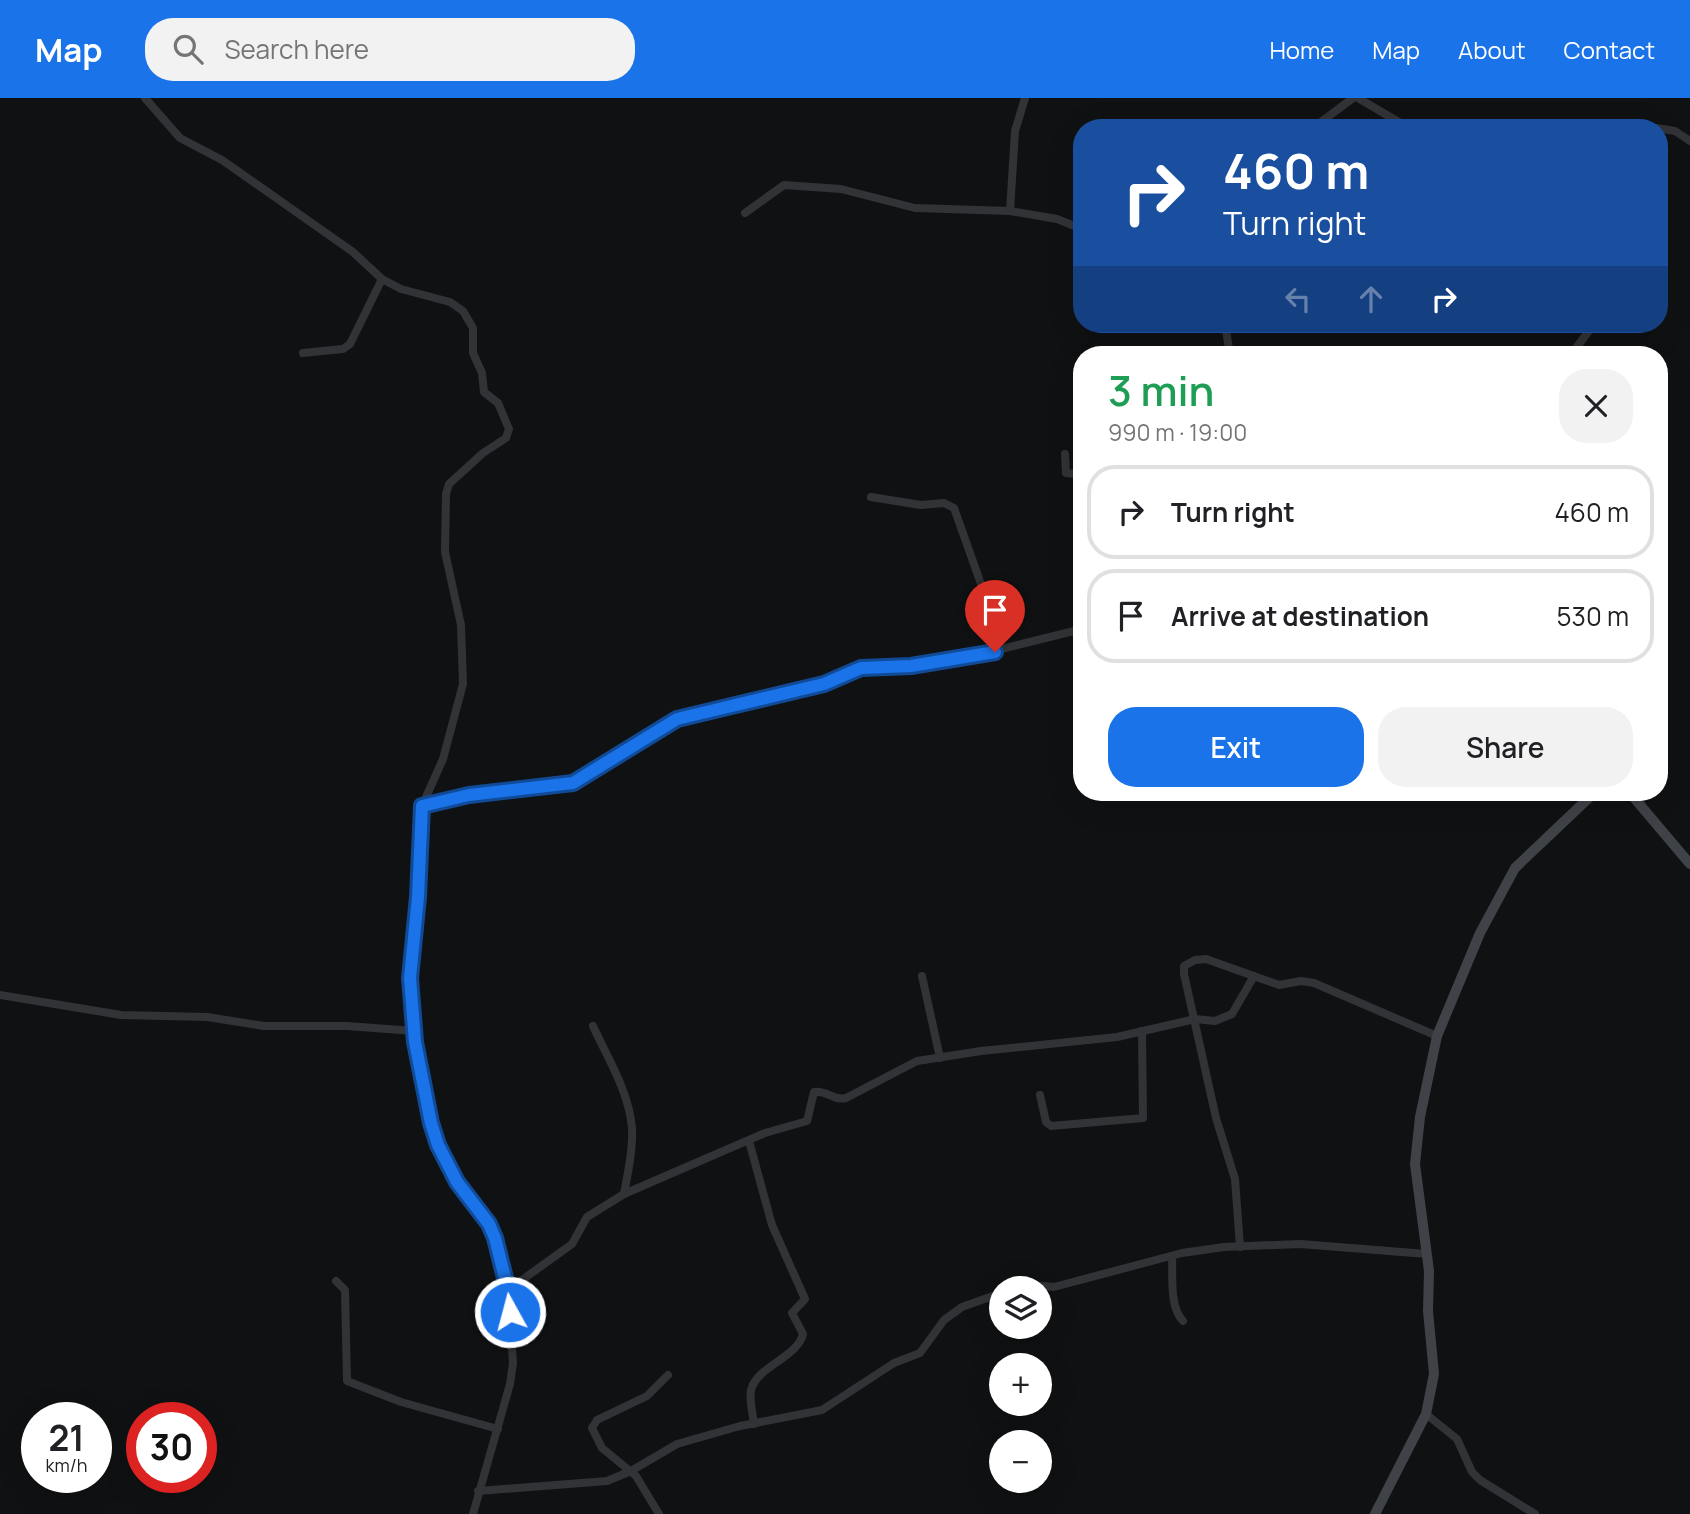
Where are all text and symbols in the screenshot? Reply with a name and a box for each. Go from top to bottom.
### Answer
search box [145,18,635,81]
text: Map [35,27,103,72]
icon: search [169,30,207,68]
text: Search here [225,31,369,67]
text: Home [1269,33,1334,66]
text: Map [1372,33,1420,66]
text: About [1458,33,1526,66]
text: Contact [1564,33,1655,66]
text: 460 m [1223,137,1369,204]
icon: right [1108,147,1199,238]
text: Turn right [1223,201,1366,245]
icon: left [1279,280,1317,318]
icon: ahead [1352,280,1390,318]
icon: right [1425,280,1463,318]
text: 3 min [1108,361,1214,419]
button: close [1559,369,1633,443]
text: 990 m · 19:00 [1108,416,1247,448]
icon: right [1112,493,1150,531]
text: Turn right [1171,494,1295,530]
text: 460 m [1554,494,1629,530]
pin [965,580,1025,652]
icon: arrive [976,591,1014,629]
icon: arrive [1112,597,1150,635]
text: Arrive at destination [1171,598,1429,634]
text: 530 m [1556,598,1629,634]
button: Exit [1108,707,1364,787]
button: Share [1378,707,1633,787]
position arrow [473,1275,547,1349]
map controls [989,1276,1052,1493]
button: layers [989,1276,1052,1339]
button: + [989,1353,1052,1416]
speed limit sign: 30 [126,1402,217,1493]
text: 21 [48,1414,85,1462]
button: − [989,1430,1052,1493]
text: km/h [46,1453,87,1477]

